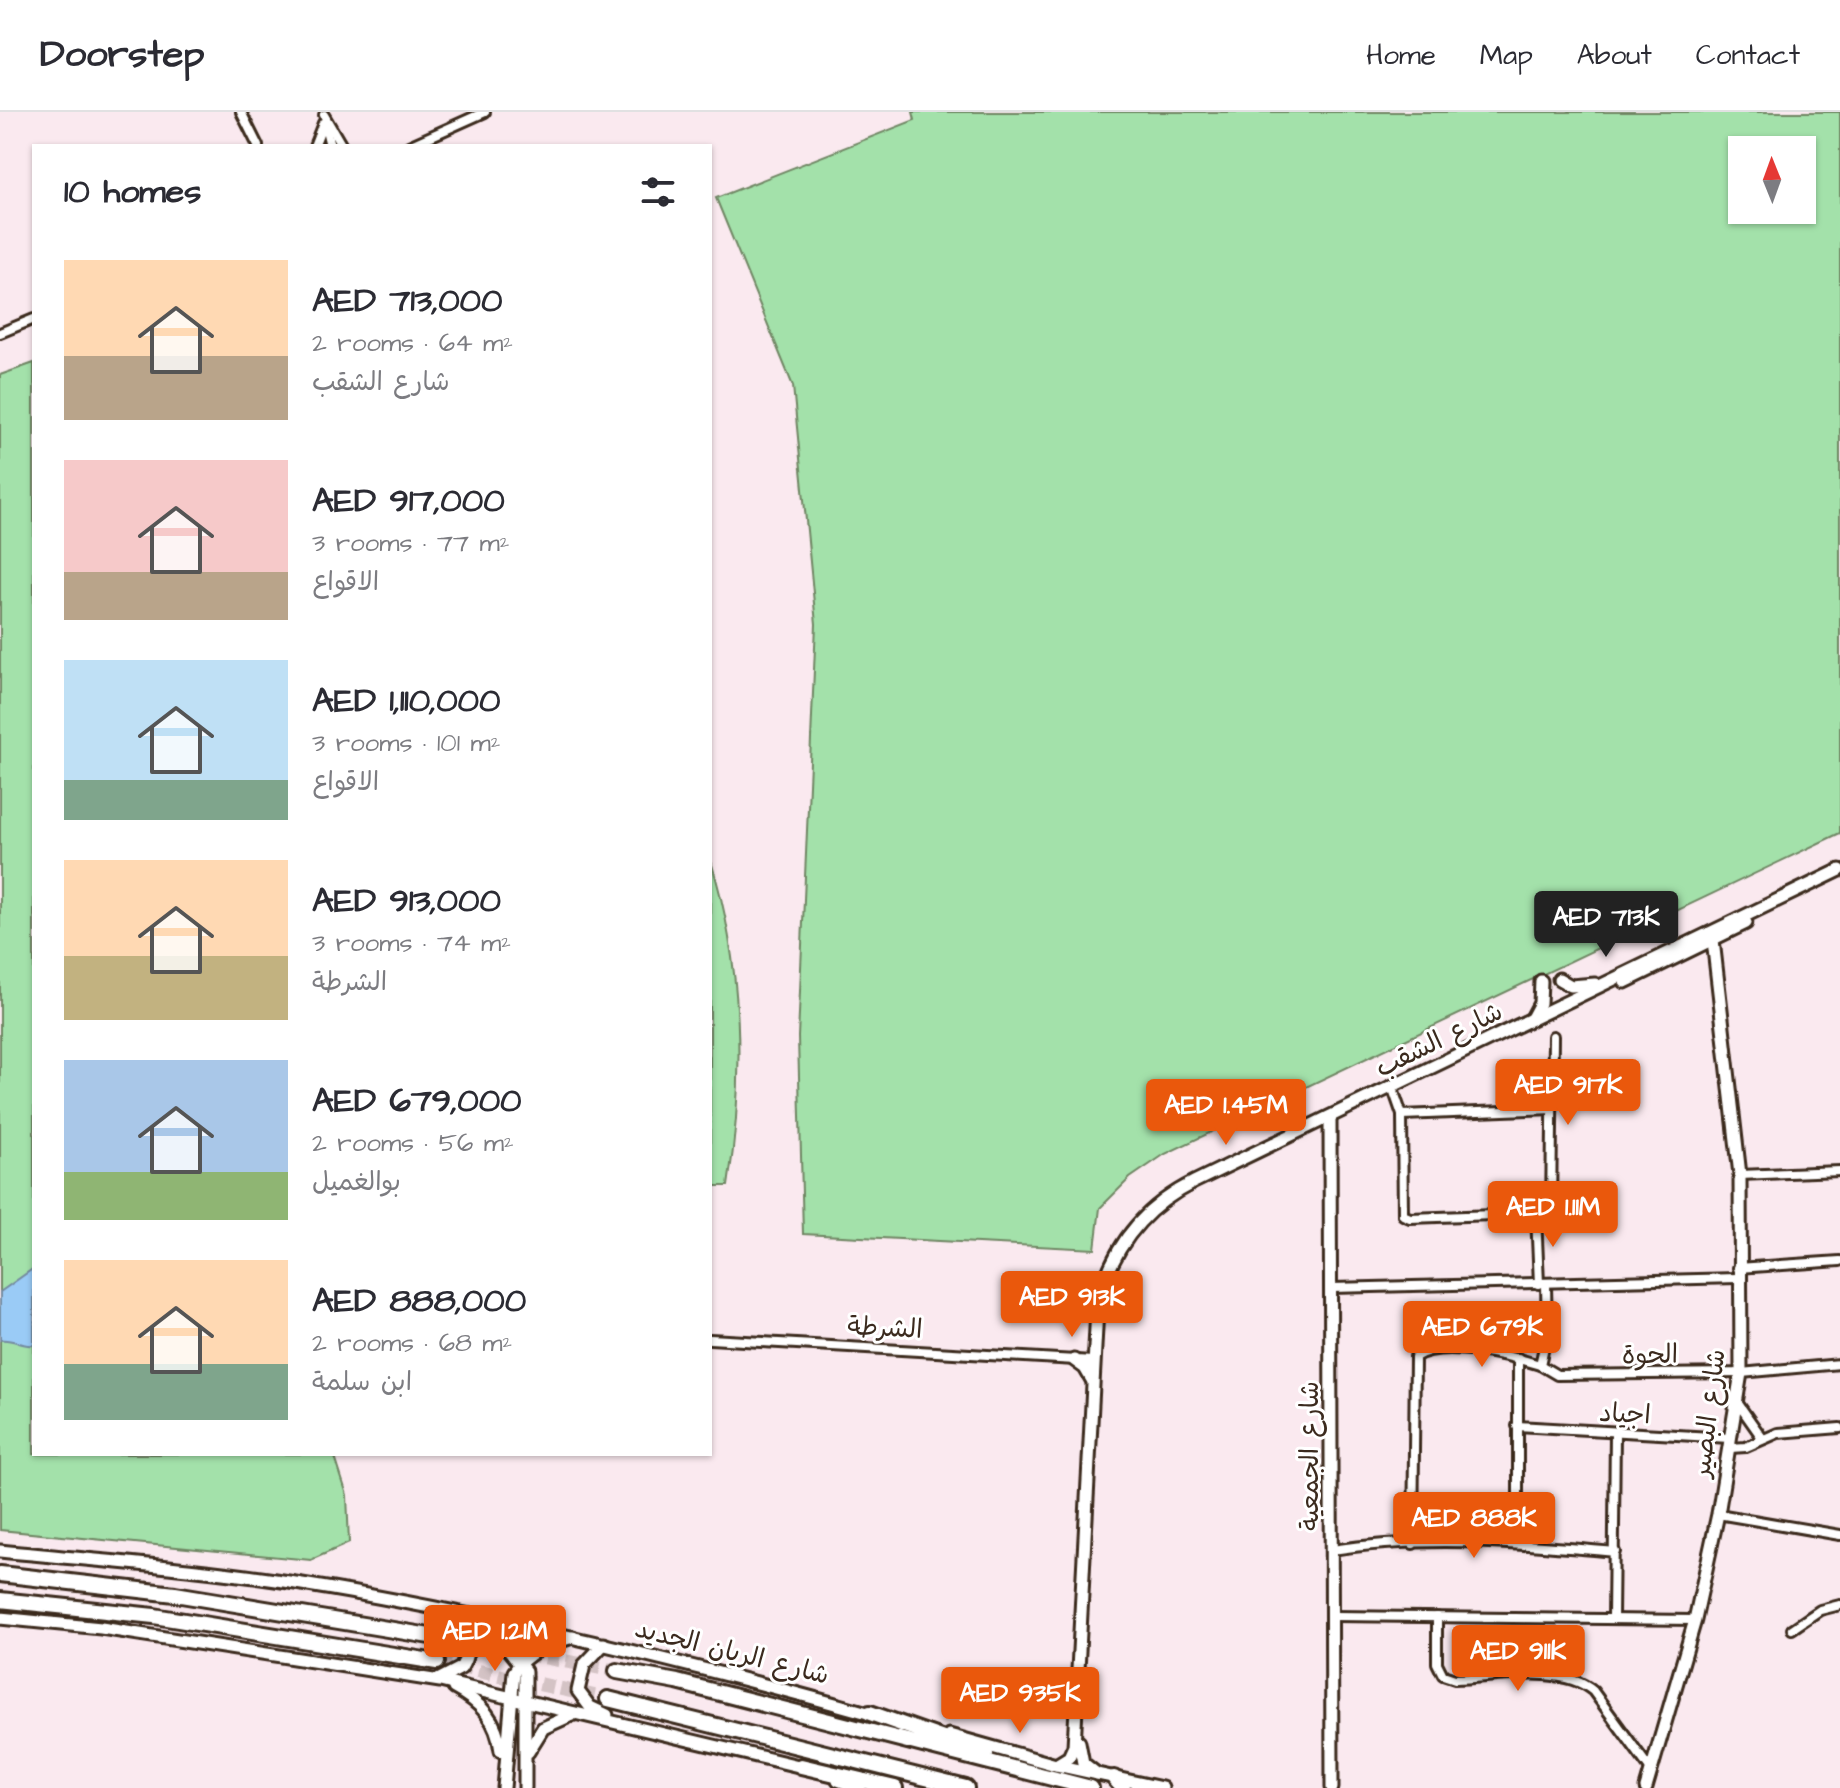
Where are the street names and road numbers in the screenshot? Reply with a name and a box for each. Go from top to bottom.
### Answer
street label: شارع الشقب [1369,994,1509,1086]
street label: الشرطة [847,1308,923,1348]
street label: الحوة [1622,1337,1678,1373]
street label: شارع البصير [1683,1347,1735,1481]
street label: شارع الجمعية [1292,1381,1328,1531]
street label: اجياد [1598,1395,1652,1433]
street label: شارع الريان الجديد [631,1610,833,1694]

